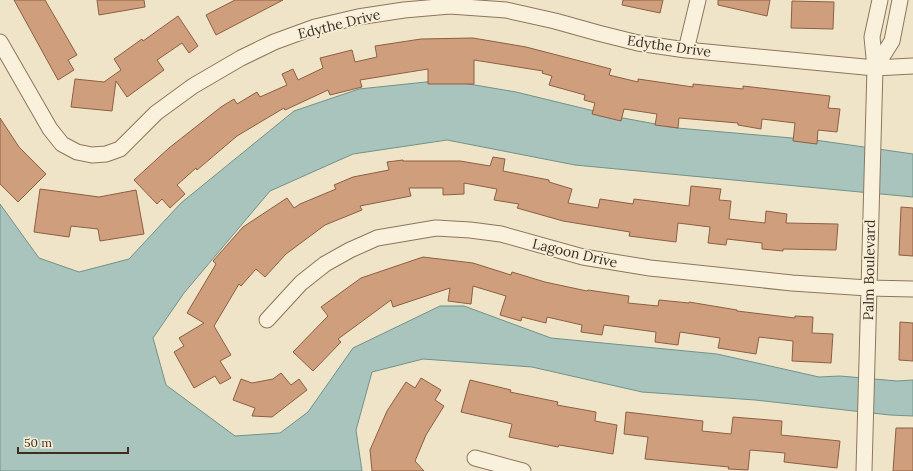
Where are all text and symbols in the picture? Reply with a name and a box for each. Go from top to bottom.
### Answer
street label: Edythe Drive [296,5,383,43]
street label: Edythe Drive [626,31,713,61]
street label: Palm Boulevard [859,219,879,321]
street label: Lagoon Drive [531,234,620,272]
scale bar [18,429,128,455]
text: 50 m [24,435,52,450]

